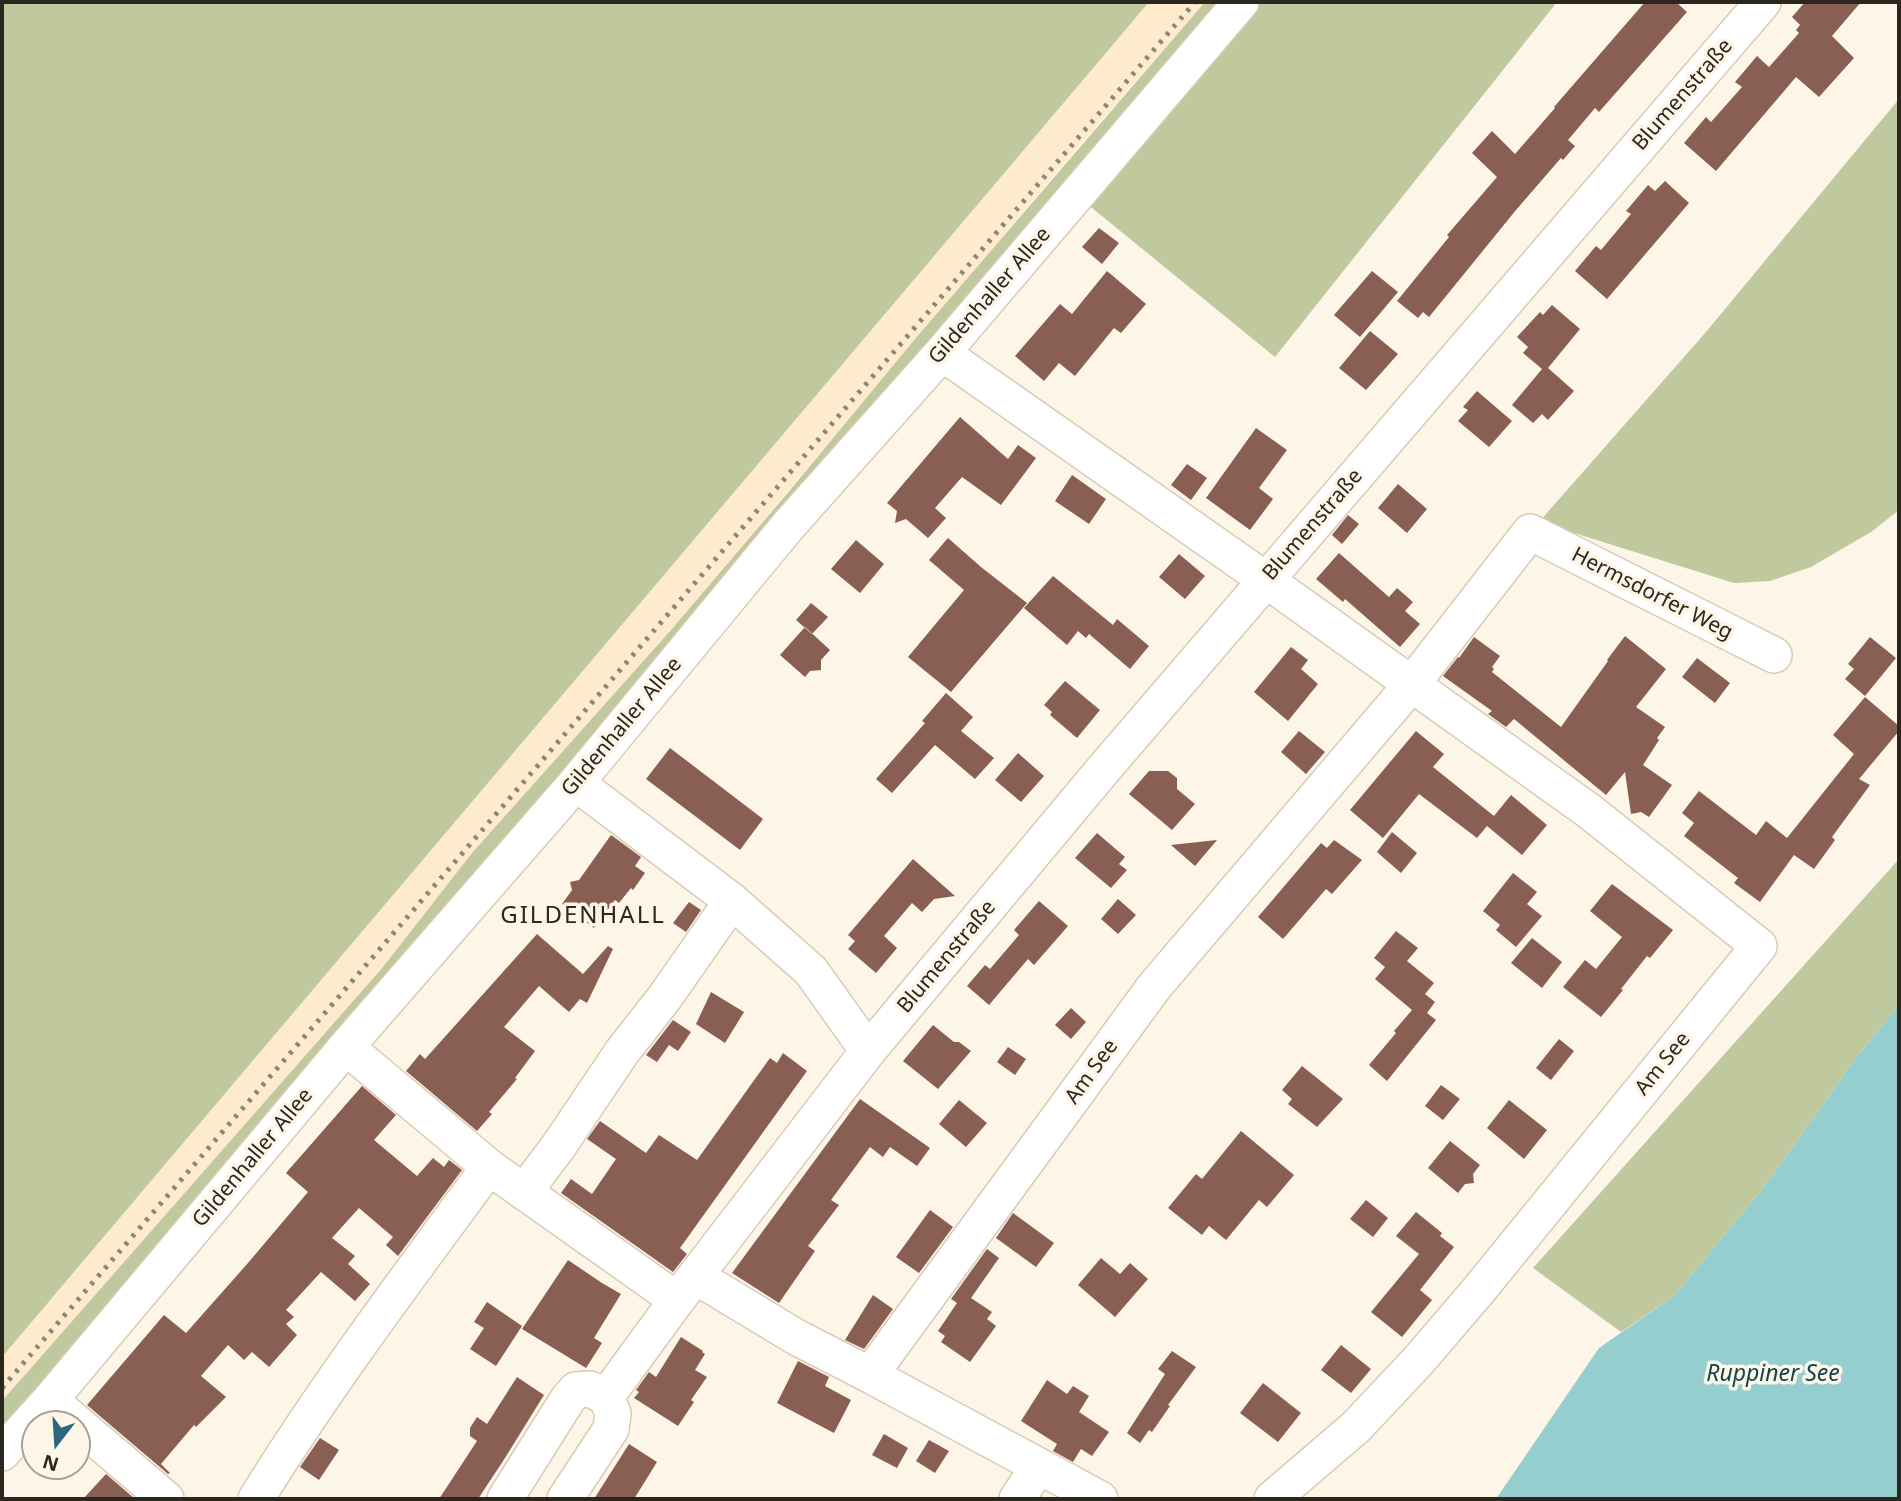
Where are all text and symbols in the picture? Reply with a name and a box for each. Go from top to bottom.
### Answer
street label: Blumenstraße [1628,34,1738,156]
street label: Gildenhaller Allee [924,222,1056,370]
street label: Blumenstraße [1258,464,1368,586]
street label: Hermsdorfer Weg [1567,543,1737,645]
street label: Gildenhaller Allee [557,652,687,802]
street label: Blumenstraße [893,896,1001,1018]
district label: GILDENHALL [501,902,665,930]
street label: Am See [1630,1027,1696,1101]
street label: Am See [1060,1035,1124,1109]
street label: Gildenhaller Allee [188,1083,318,1233]
water label: Ruppiner See [1706,1360,1840,1388]
north arrow [21,1410,91,1480]
text: N [39,1448,62,1478]

